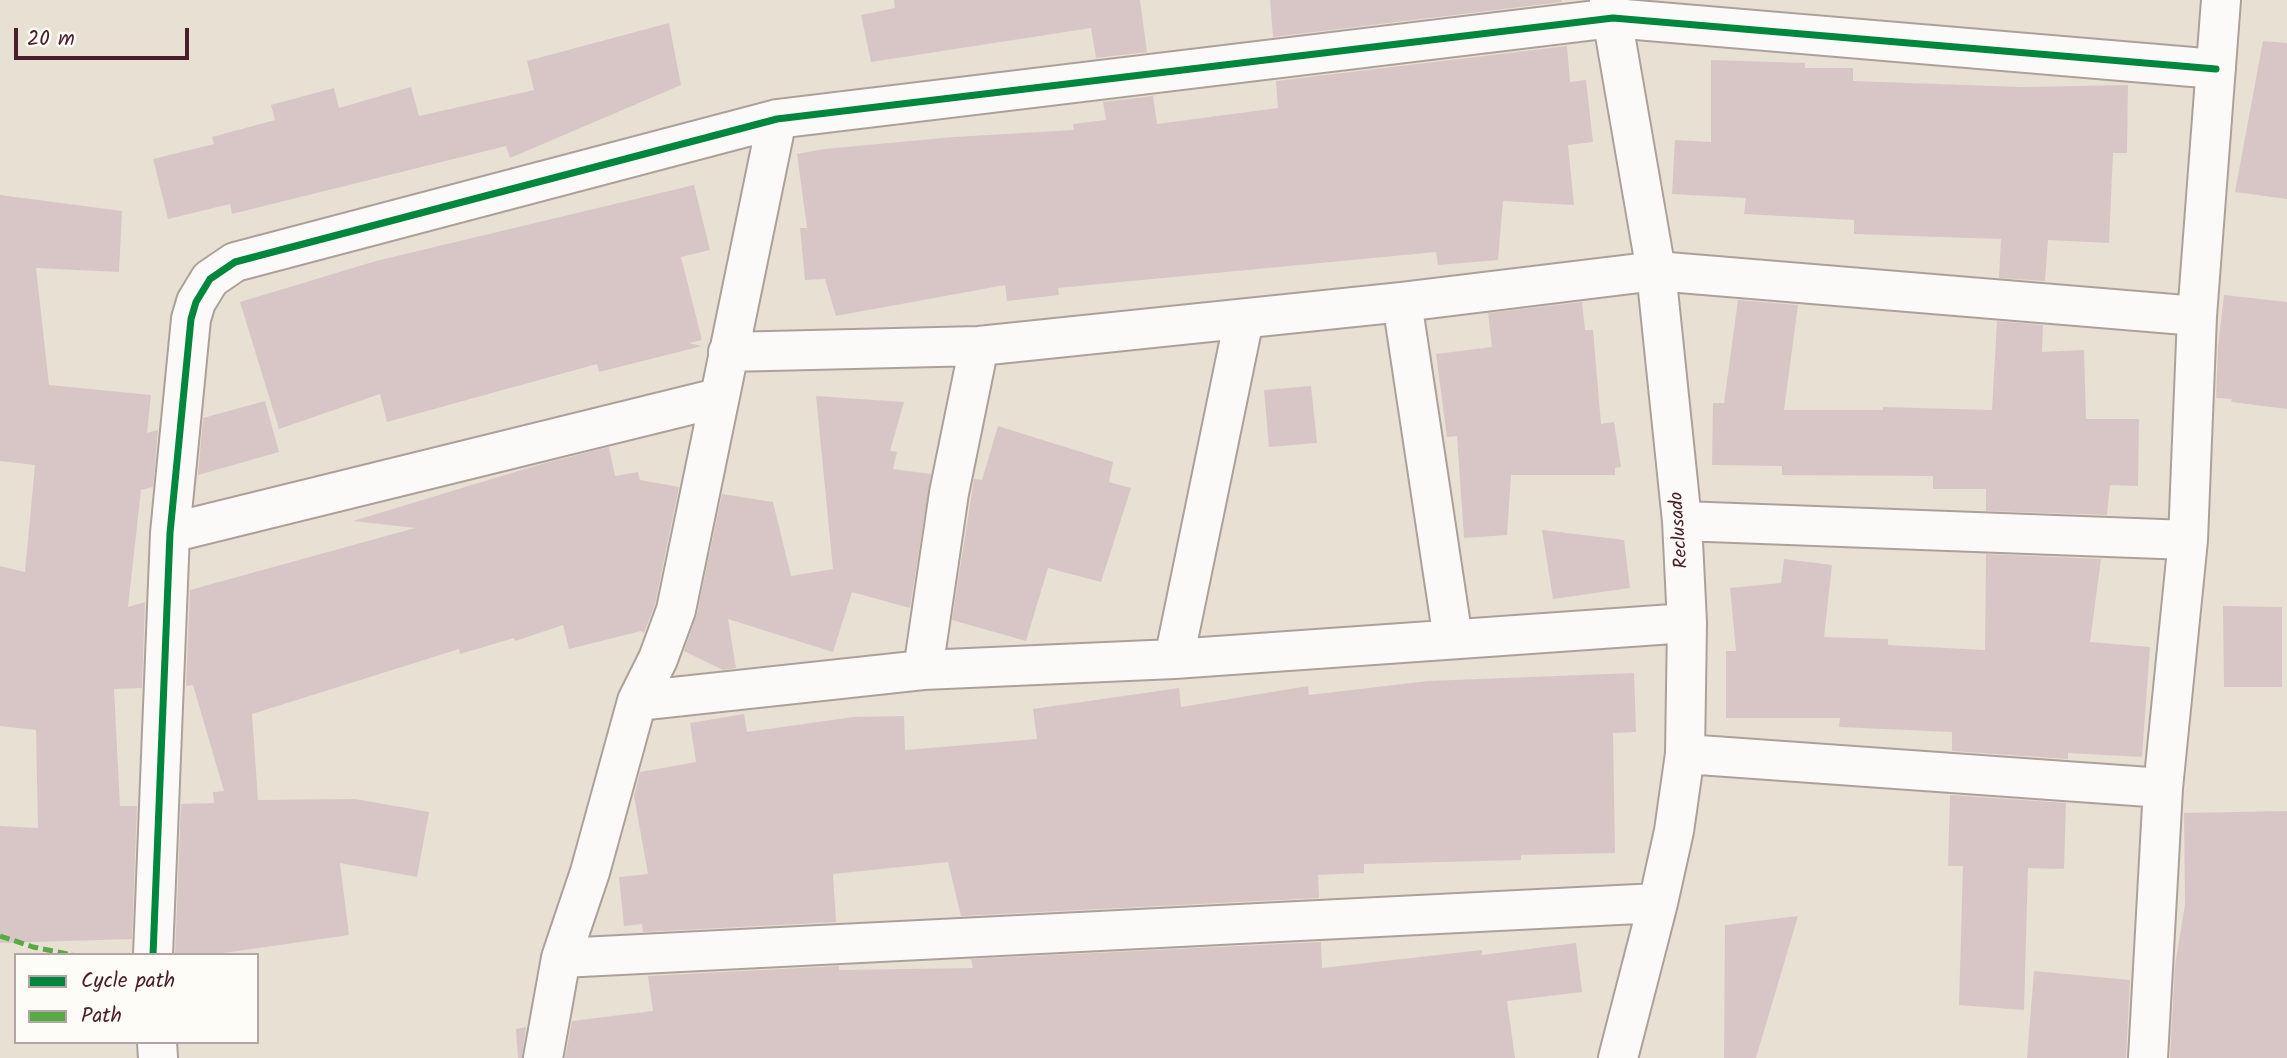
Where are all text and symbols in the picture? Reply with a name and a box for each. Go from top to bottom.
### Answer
scale bar [18,14,192,58]
text: 20 m [27,23,75,56]
street label: Reclusado [1667,491,1695,569]
legend [14,953,259,1044]
text: Cycle path [81,965,175,998]
text: Path [81,1000,122,1033]

